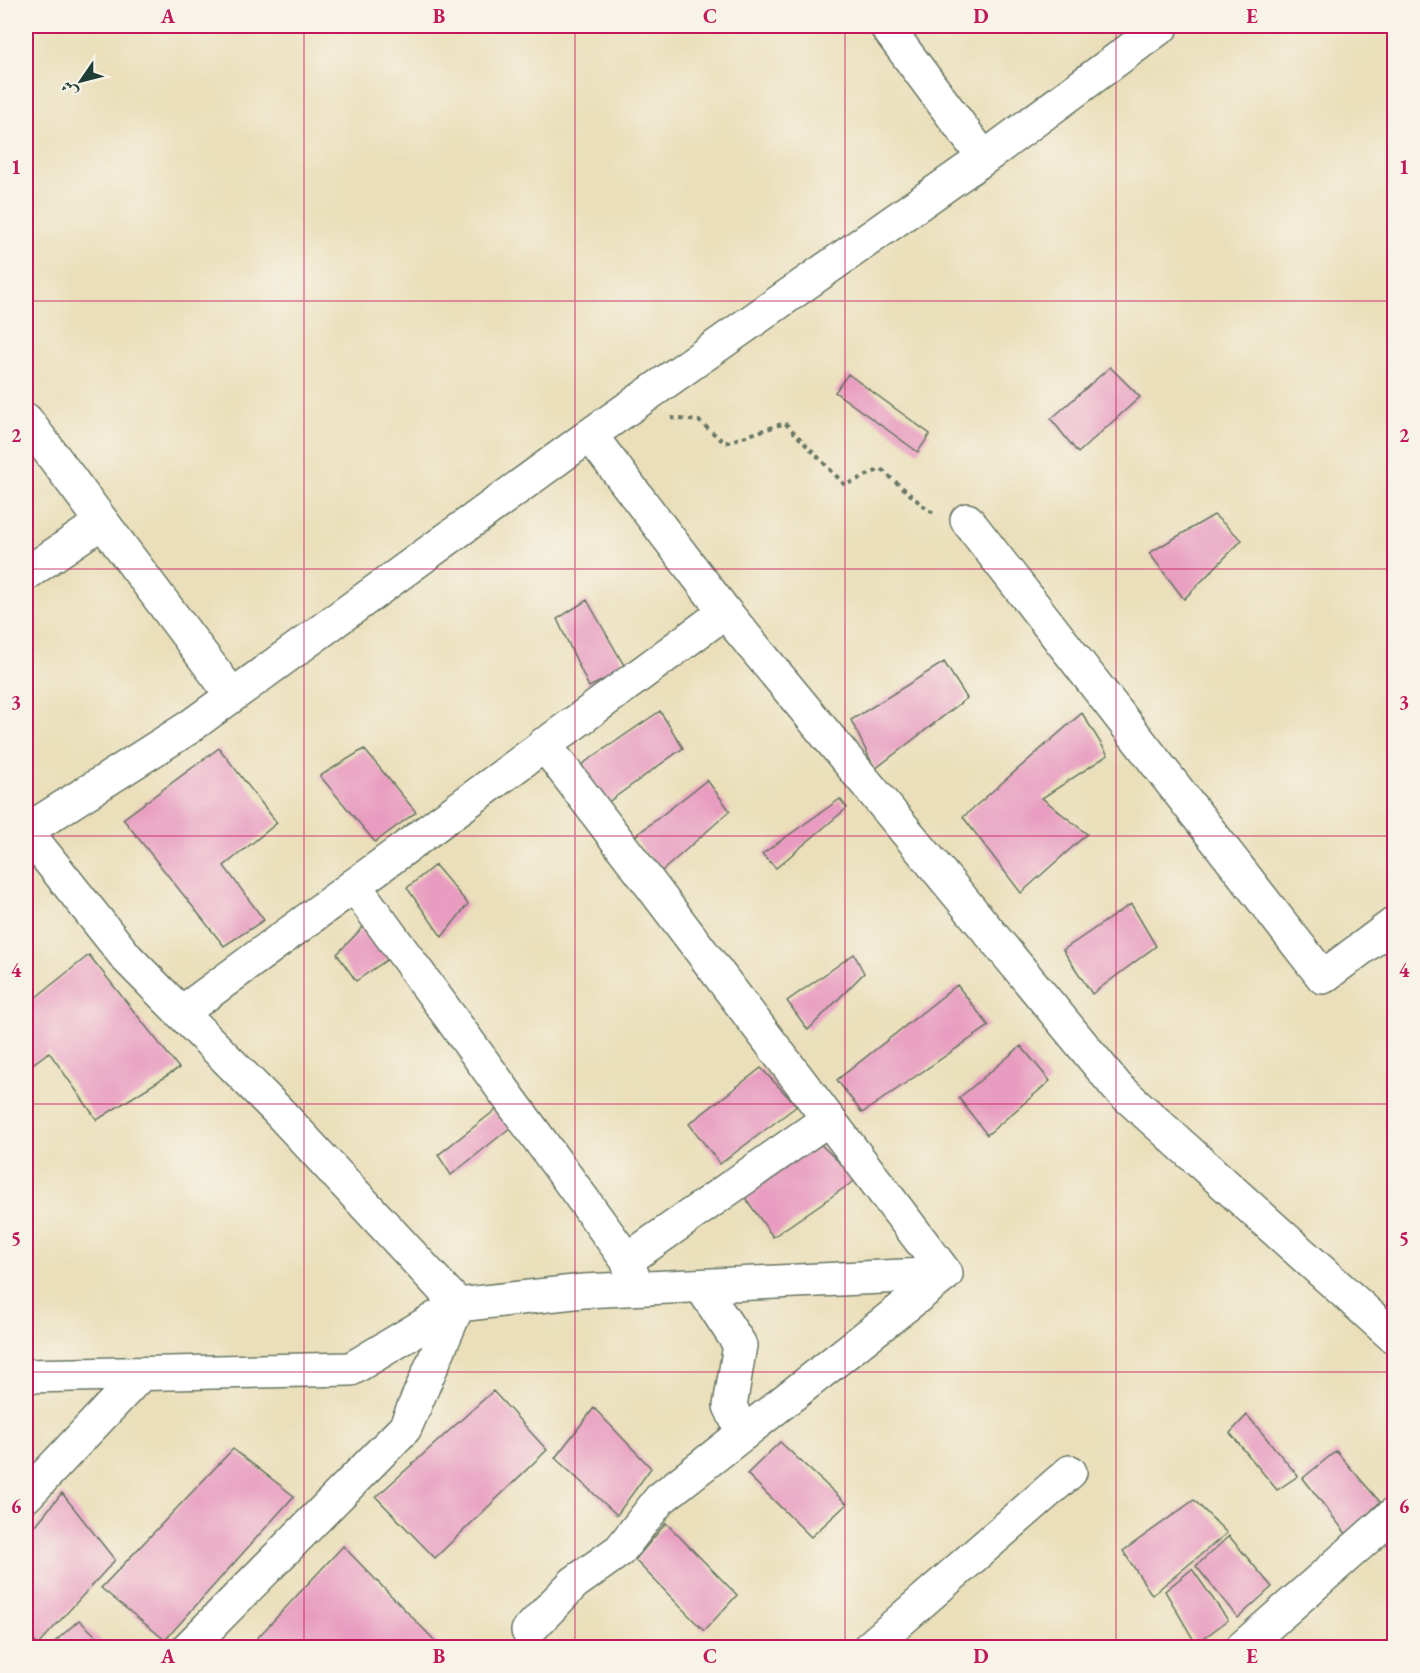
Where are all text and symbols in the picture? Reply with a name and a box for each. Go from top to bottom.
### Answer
text: A [160,3,176,29]
text: B [433,3,445,29]
text: C [703,3,717,29]
text: D [973,3,989,29]
text: E [1246,3,1258,29]
north arrow [51,51,111,111]
text: ش [56,77,82,102]
text: 1 [11,154,21,180]
text: 1 [1399,154,1409,180]
text: 2 [11,422,22,448]
text: 2 [1399,422,1410,448]
text: 3 [11,689,21,715]
text: 3 [1399,689,1409,715]
text: 4 [11,957,22,983]
text: 4 [1399,957,1410,983]
text: 5 [11,1225,21,1251]
text: 5 [1399,1225,1409,1251]
text: 6 [11,1493,22,1519]
text: 6 [1399,1493,1410,1519]
text: A [160,1643,176,1669]
text: B [433,1643,445,1669]
text: C [703,1643,717,1669]
text: D [973,1643,989,1669]
text: E [1246,1643,1258,1669]

